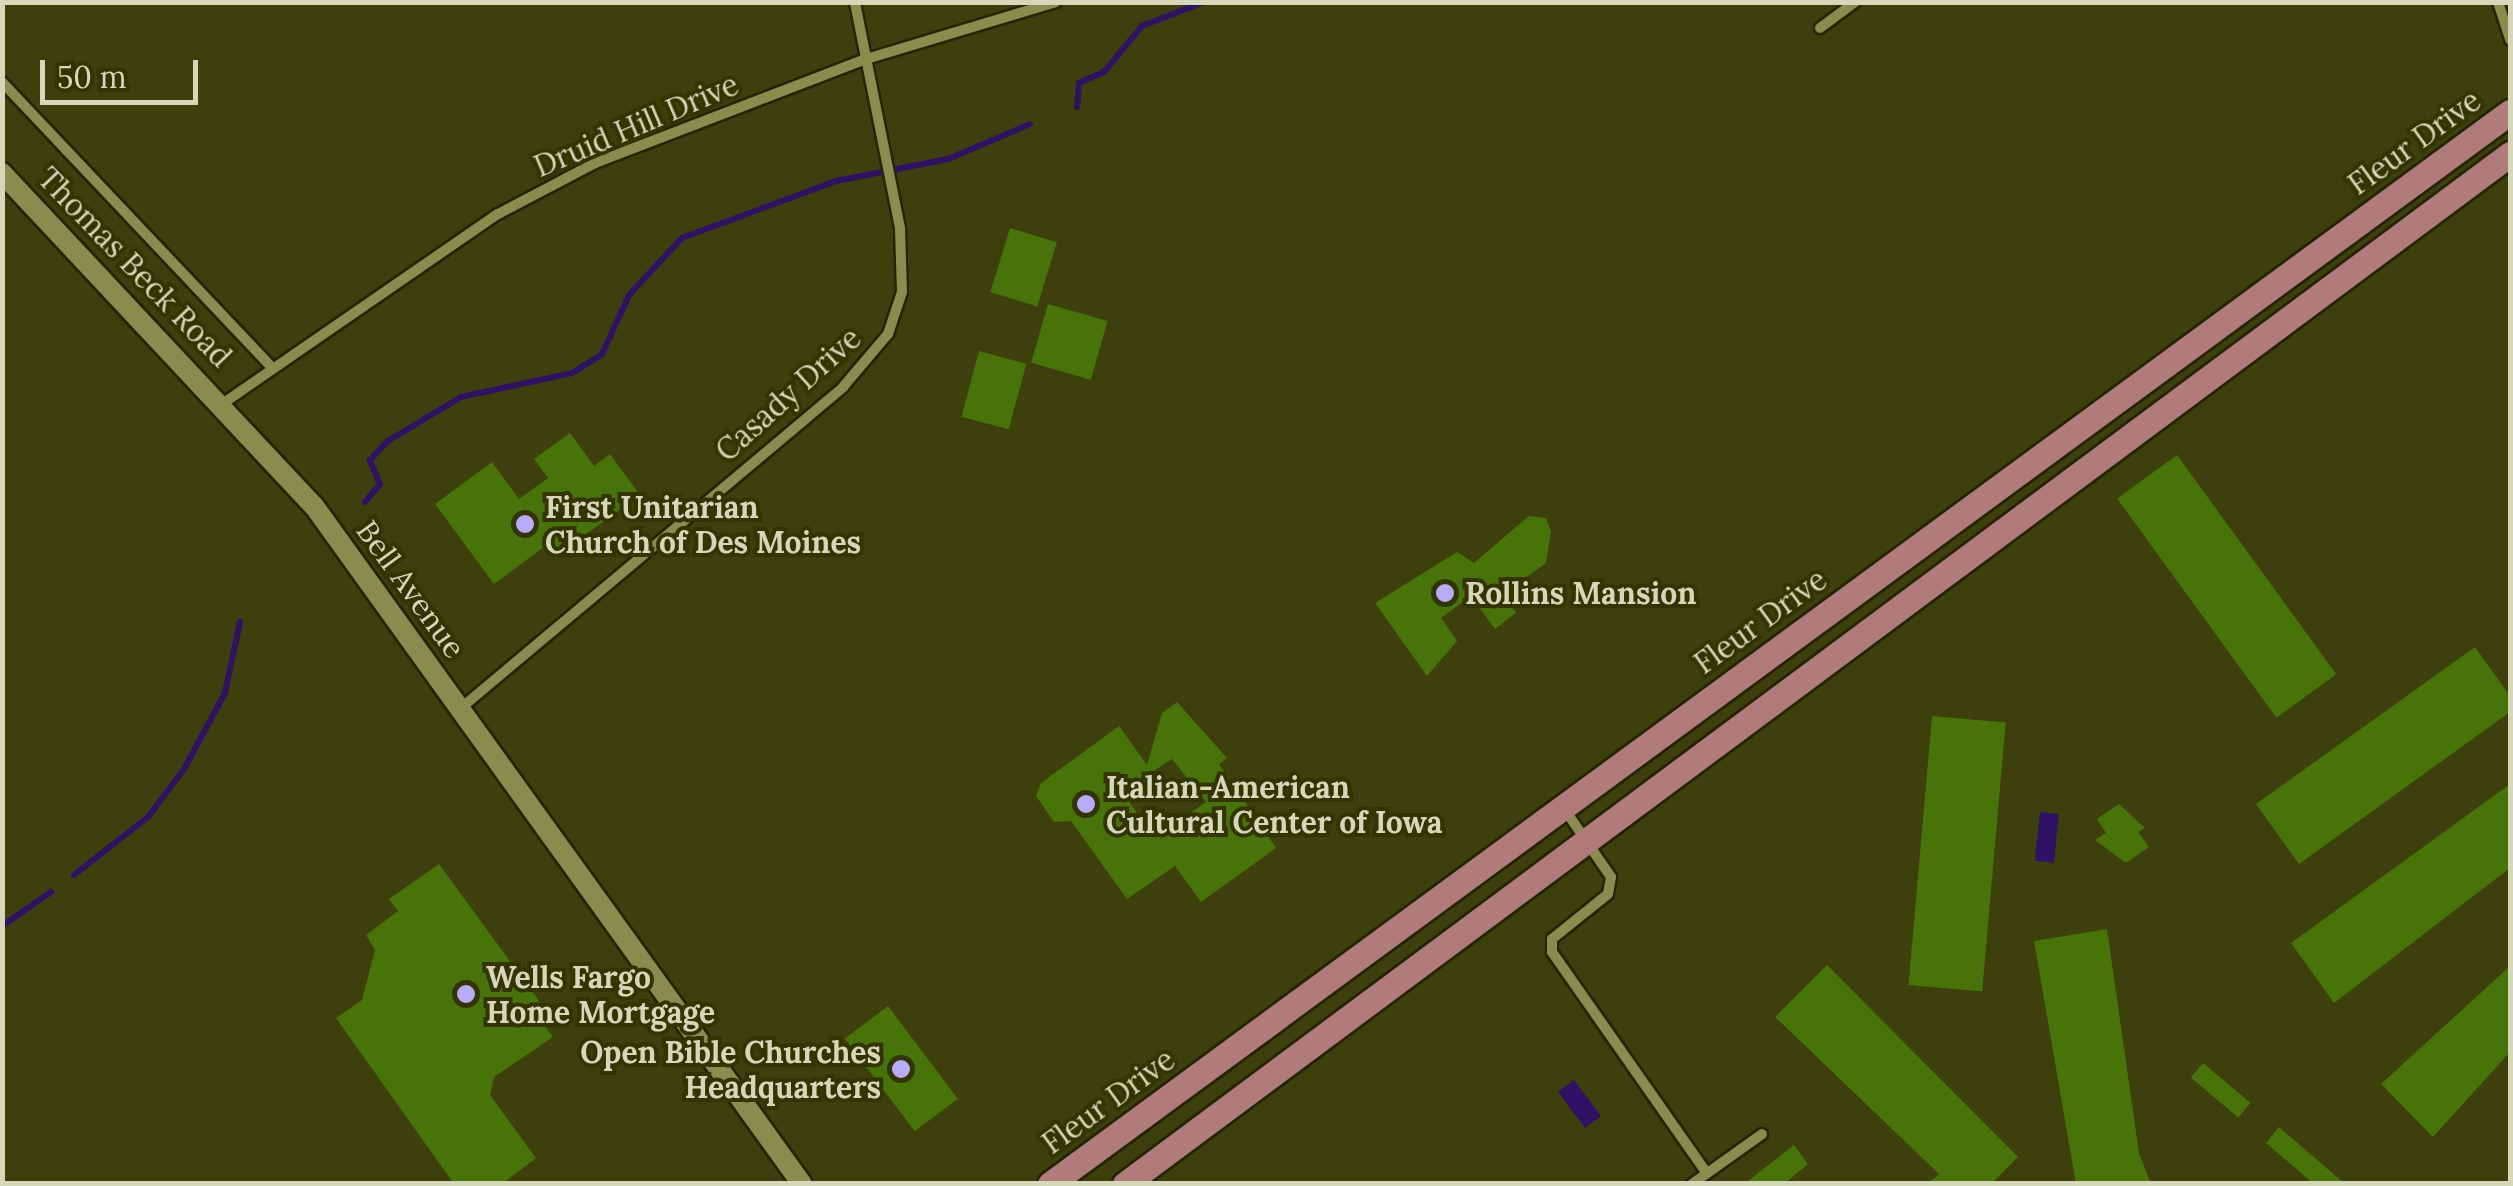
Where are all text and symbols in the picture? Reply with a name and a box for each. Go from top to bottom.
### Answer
scale bar [45,40,202,102]
text: 50 m [57,58,127,96]
street label: Druid Hill Drive [528,66,744,184]
street label: Fleur Drive [2341,82,2487,202]
street label: Thomas Beck Road [31,160,239,374]
street label: Casady Drive [708,320,868,468]
place label: First Unitarian Church of Des Moines [545,489,861,560]
street label: Bell Avenue [349,513,473,665]
marker: First Unitarian Church of Des Moines [514,513,536,535]
street label: Fleur Drive [1687,561,1833,681]
place label: Rollins Mansion [1465,575,1696,611]
marker: Rollins Mansion [1434,582,1456,604]
place label: Italian-American Cultural Center of Iowa [1106,769,1442,840]
marker: Italian-American Cultural Center of Iowa [1075,793,1097,815]
place label: Wells Fargo Home Mortgage [486,959,715,1030]
marker: Wells Fargo Home Mortgage [455,983,477,1005]
place label: Open Bible Churches Headquarters [580,1034,881,1104]
street label: Fleur Drive [1035,1041,1181,1161]
marker: Open Bible Churches Headquarters [890,1058,912,1080]

